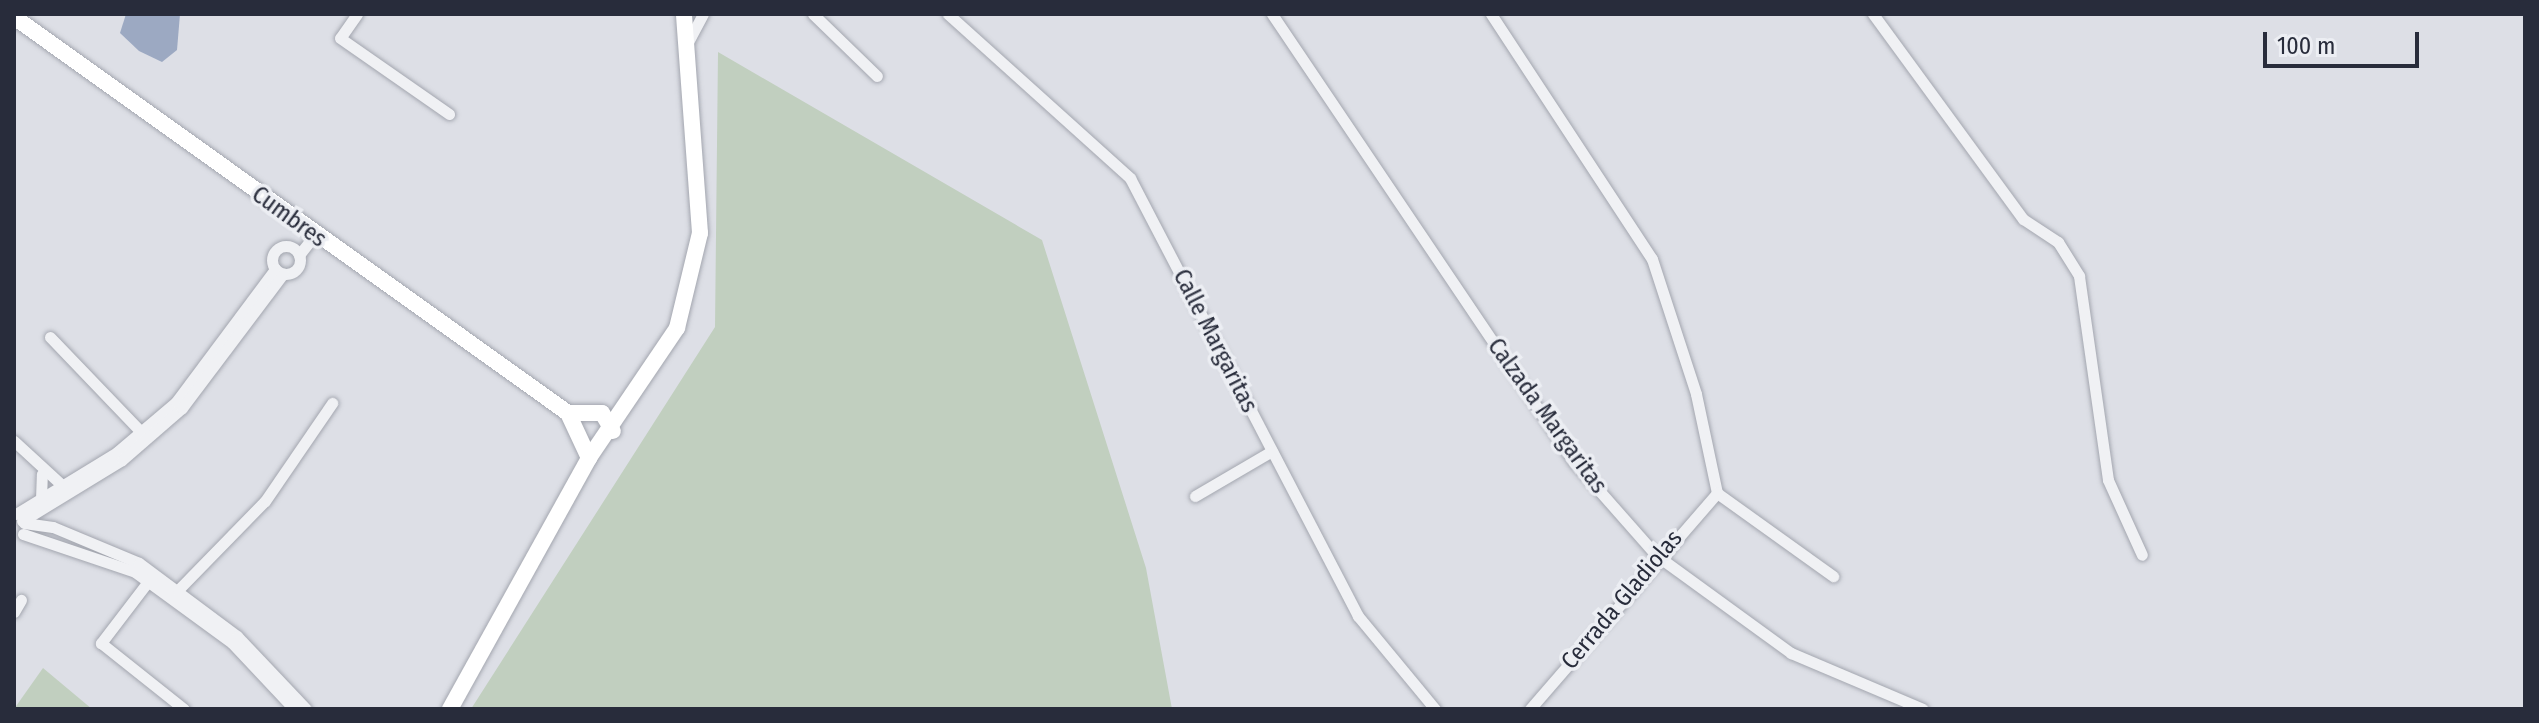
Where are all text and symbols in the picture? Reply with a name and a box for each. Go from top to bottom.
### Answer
scale bar [2267,16,2423,66]
text: 100 m [2277,32,2335,60]
street label: Cumbres [246,180,332,254]
street label: Calle Margaritas [1167,265,1263,417]
street label: Calzada Margaritas [1481,333,1613,499]
street label: Cerrada Gladiolas [1555,525,1689,675]

